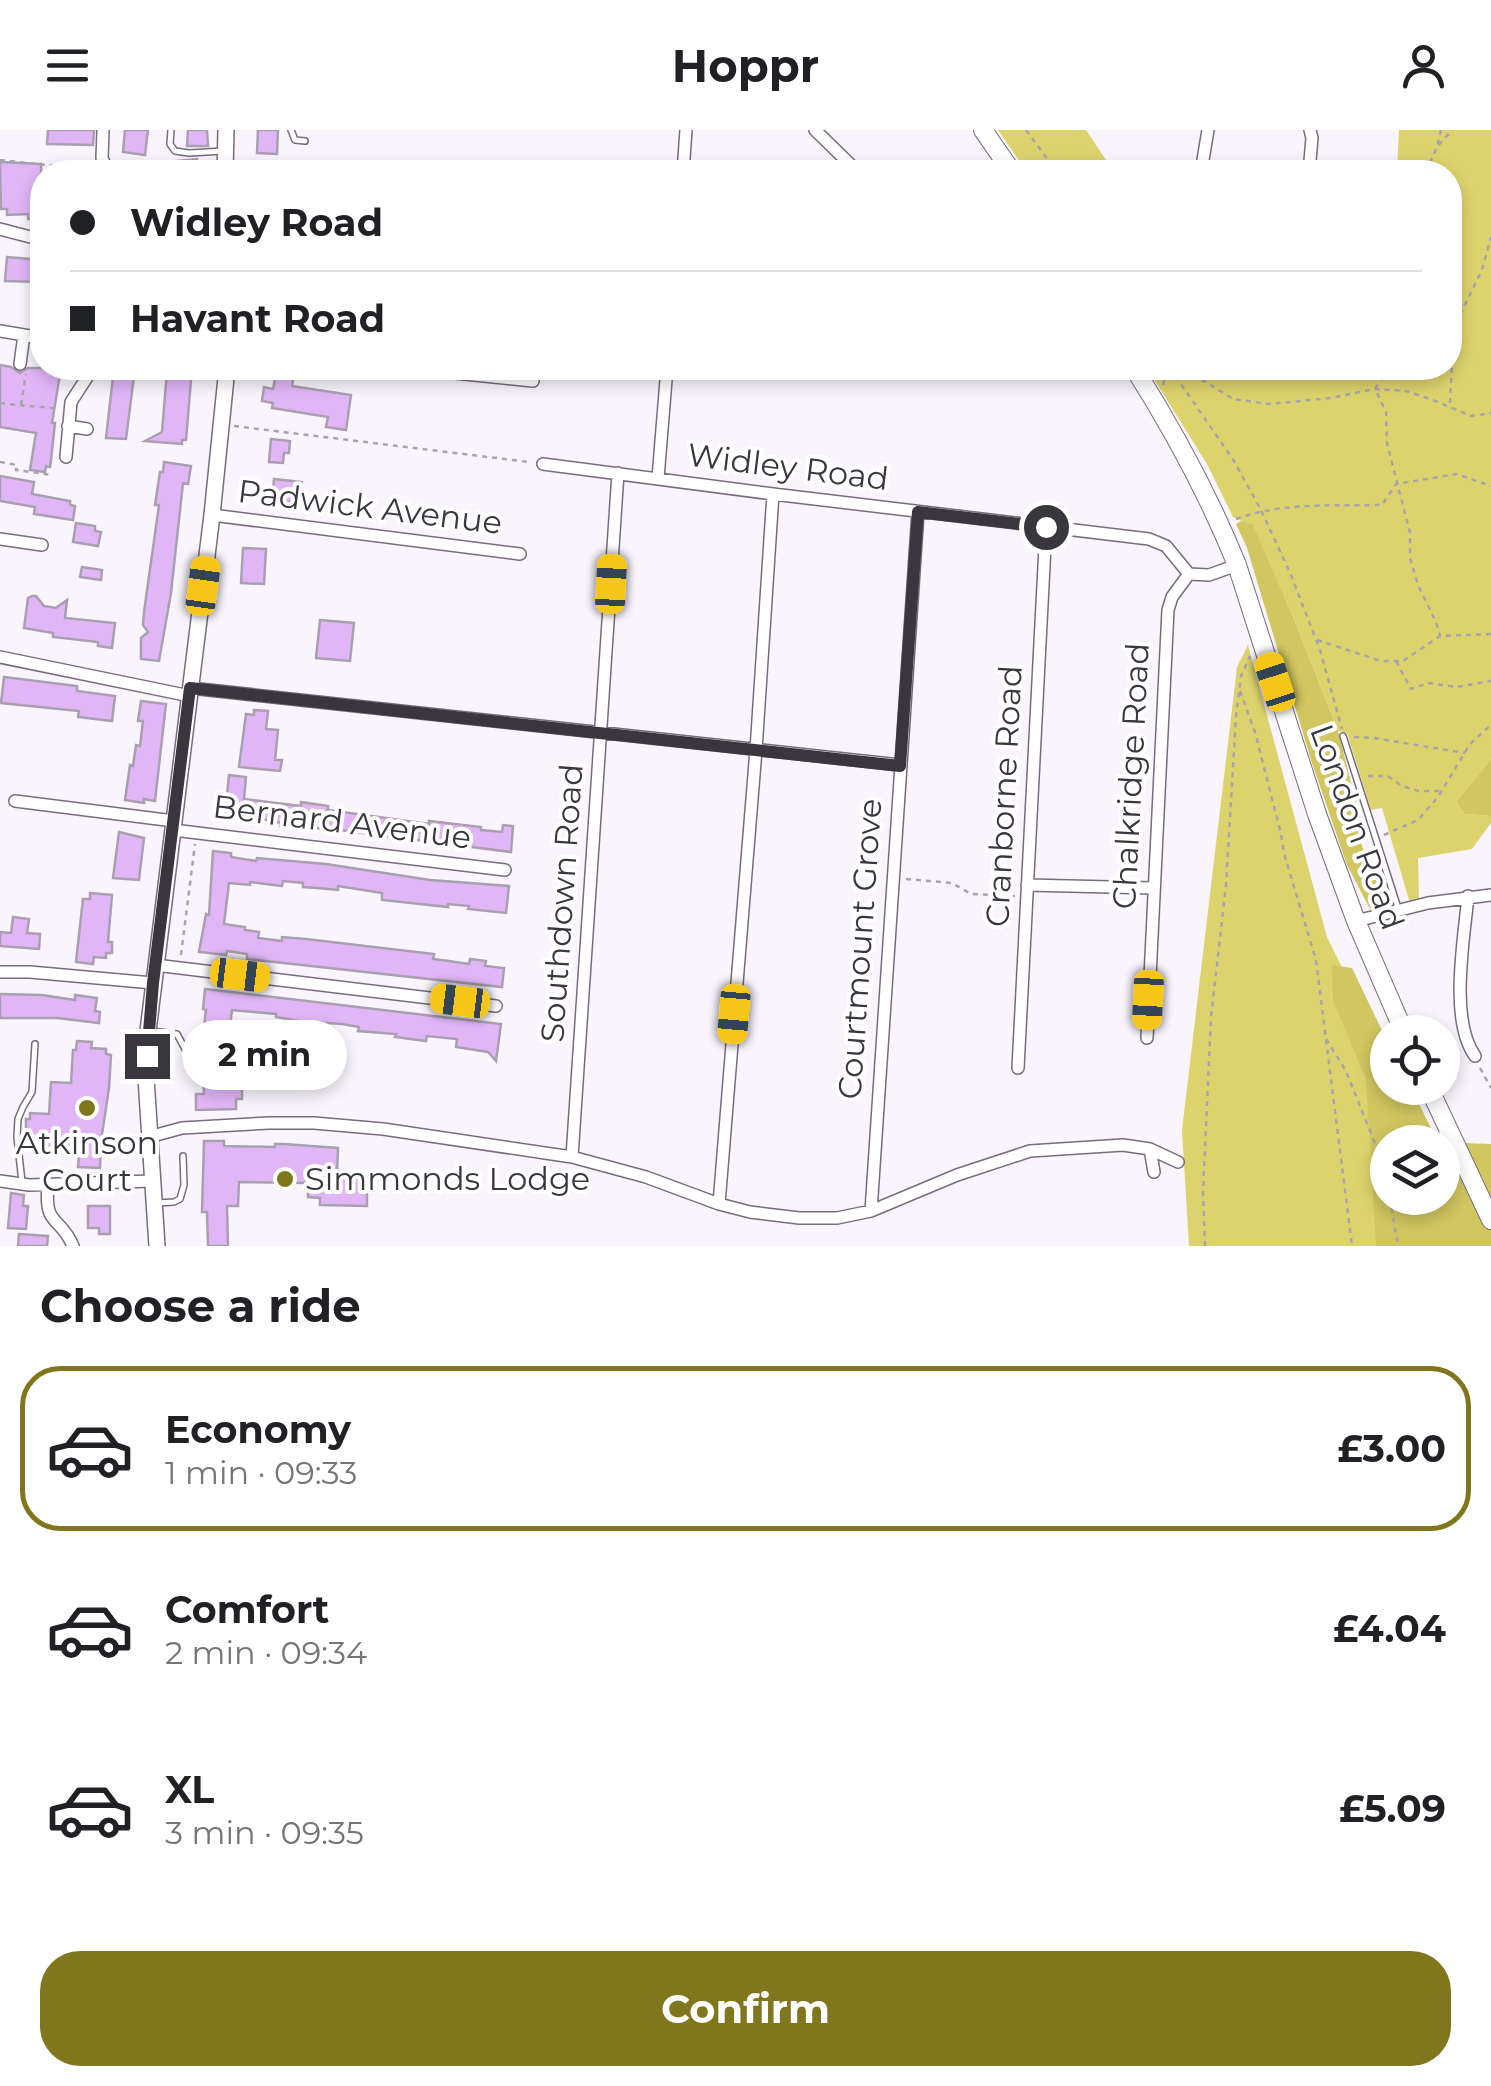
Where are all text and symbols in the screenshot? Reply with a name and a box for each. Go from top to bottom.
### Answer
icon: menu [40,38,95,93]
text: Hoppr [672,38,819,93]
icon: person [1396,38,1451,93]
text: Widley Road [130,199,383,246]
text: Havant Road [130,295,385,342]
street label: Widley Road [685,435,891,498]
street label: Padwick Avenue [236,471,504,542]
route start [1024,505,1069,550]
car [594,553,628,615]
car [184,554,222,618]
street label: Chalkridge Road [1104,642,1157,910]
car [1251,649,1299,715]
street label: Cranborne Road [977,664,1030,928]
street label: London Road [1302,719,1413,935]
street label: Southdown Road [532,762,591,1043]
street label: Bernard Avenue [211,786,473,857]
street label: Courtmount Grove [830,797,889,1101]
car [208,956,272,994]
car [1131,969,1165,1031]
car [428,982,492,1020]
car [716,983,752,1045]
map controls [1370,1015,1460,1215]
button: locate [1370,1015,1460,1105]
callout: 2 min [182,1021,347,1091]
route end [125,1034,170,1079]
text: 2 min [218,1035,311,1074]
marker: Atkinson Court [76,1097,98,1119]
place label: Atkinson Court [16,1123,158,1199]
button: layers [1370,1125,1460,1215]
place label: Simmonds Lodge [305,1159,590,1198]
marker: Simmonds Lodge [274,1168,296,1190]
text: Choose a ride [40,1278,361,1333]
icon: car [45,1404,135,1494]
text: Economy [165,1406,351,1453]
text: £3.00 [1337,1425,1446,1472]
text: 1 min · 09:33 [165,1453,357,1492]
icon: car [45,1584,135,1674]
text: Comfort [165,1586,329,1633]
text: £4.04 [1333,1605,1446,1652]
text: 2 min · 09:34 [165,1633,367,1672]
icon: car [45,1764,135,1854]
text: XL [165,1766,214,1813]
text: £5.09 [1339,1785,1446,1832]
text: 3 min · 09:35 [165,1813,364,1852]
button: Confirm [40,1951,1451,2066]

